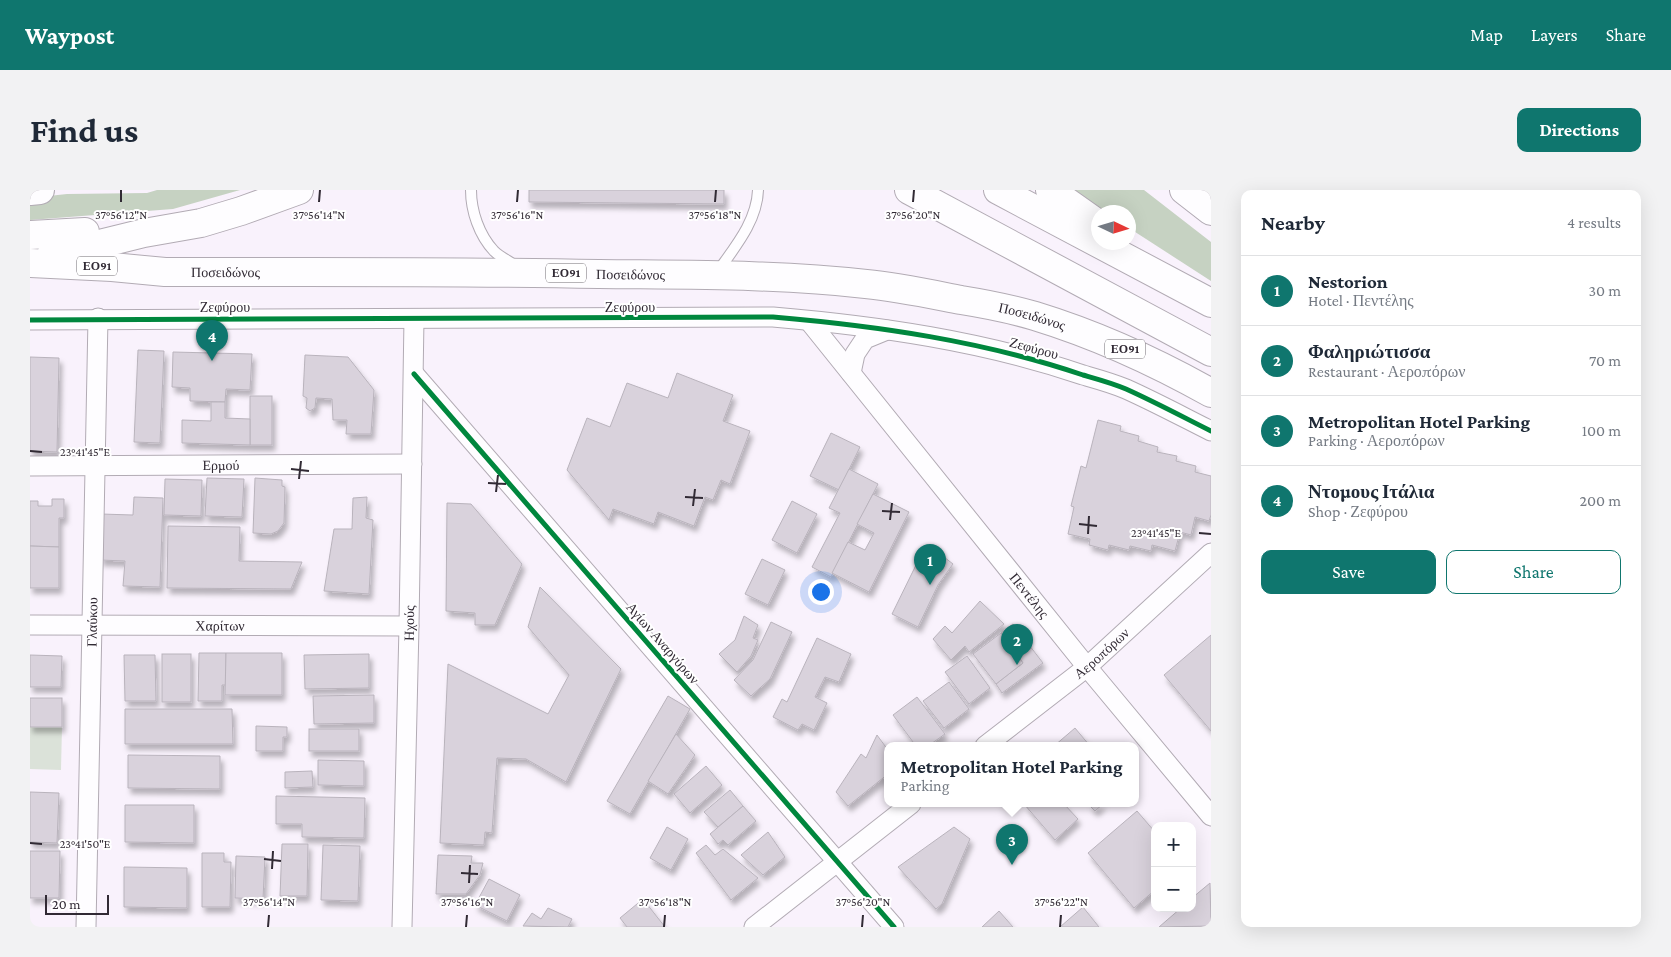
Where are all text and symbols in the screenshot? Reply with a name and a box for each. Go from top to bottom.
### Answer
text: Waypost [25,22,114,49]
text: Map [1470,25,1503,45]
text: Layers [1531,25,1578,45]
text: Share [1606,25,1646,45]
button: Directions [1517,108,1641,152]
text: Find us [30,111,138,150]
north arrow [1091,205,1136,250]
text: 37°56'12"N [95,208,147,222]
text: 37°56'14"N [293,208,345,222]
text: 37°56'16"N [491,208,543,222]
text: 37°56'18"N [689,208,742,222]
text: 37°56'20"N [886,208,941,222]
text: Nearby [1261,211,1325,235]
text: 4 results [1567,214,1621,231]
road number: ΕΟ91 [77,256,117,275]
street label: Ποσειδώνος [191,264,261,280]
road number: ΕΟ91 [546,264,586,282]
street label: Ποσειδώνος [596,266,666,283]
text: Nestorion [1308,271,1388,292]
text: 1 [1274,282,1280,299]
text: 30 m [1589,282,1621,299]
text: Hotel · Πεντέλης [1308,292,1414,309]
street label: Ζεφύρου [200,299,250,315]
street label: Ζεφύρου [605,299,655,315]
street label: Ποσειδώνος [997,299,1068,334]
pin: 4 [196,320,228,361]
street label: Ζεφύρου [1008,334,1060,362]
road number: ΕΟ91 [1105,340,1145,358]
text: Φαληριώτισσα [1308,341,1430,362]
text: 2 [1273,352,1281,369]
text: 70 m [1589,352,1621,369]
text: Restaurant · Αεροπόρων [1308,363,1466,380]
text: Metropolitan Hotel Parking [1308,411,1530,432]
text: 3 [1273,422,1281,439]
text: 100 m [1582,422,1621,439]
text: Parking · Αεροπόρων [1308,432,1445,449]
text: 23°41'45"E [60,445,110,459]
street label: Ερμού [202,457,240,473]
text: Ντομους Ιτάλια [1308,481,1434,502]
text: 4 [1273,492,1281,509]
text: 200 m [1579,492,1621,509]
text: Shop · Ζεφύρου [1308,503,1408,520]
text: 23°41'45"E [1131,526,1181,540]
pin: 1 [914,544,946,585]
button: Save [1261,550,1436,594]
button: Share [1446,550,1621,594]
street label: Πεντέλης [1007,570,1053,622]
your location [808,579,834,605]
street label: Γλαύκου [84,597,100,647]
street label: Αγίων Αναργύρων [623,599,703,687]
street label: Ηχούς [401,605,417,641]
street label: Χαρίτων [195,617,245,634]
pin: 2 [1001,624,1033,665]
street label: Αεροπόρων [1071,624,1132,682]
popup [884,742,1139,807]
text: Metropolitan Hotel Parking [900,756,1123,777]
text: Parking [900,777,949,794]
map controls [1151,822,1196,912]
button: + [1151,822,1196,867]
pin: 3 [996,824,1028,865]
text: 23°41'50"E [60,837,111,851]
button: − [1151,867,1196,912]
scale bar [45,892,109,915]
text: 37°56'14"N [243,895,295,909]
text: 37°56'16"N [441,895,493,909]
text: 37°56'18"N [639,895,692,909]
text: 37°56'20"N [836,895,891,909]
text: 37°56'22"N [1034,895,1088,909]
text: 20 m [52,896,80,912]

